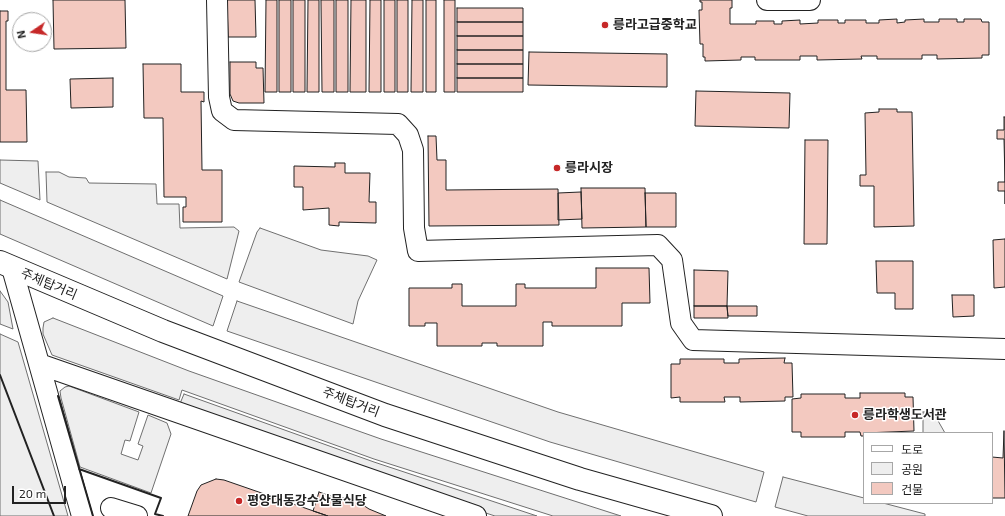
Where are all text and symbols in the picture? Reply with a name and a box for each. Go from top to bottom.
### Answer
north arrow [12,12,52,52]
place label: 릉라고급중학교 [613,17,697,33]
marker: 릉라고급중학교 [600,20,610,30]
text: N [14,29,28,40]
place label: 릉라시장 [565,160,613,176]
marker: 릉라시장 [552,163,562,173]
street label: 주체탑거리 [18,265,80,303]
street label: 주체탑거리 [320,384,382,420]
place label: 릉라학생도서관 [863,407,947,423]
marker: 릉라학생도서관 [850,410,860,420]
legend [863,432,993,504]
text: 도로 [901,442,923,456]
text: 공원 [901,462,923,476]
scale bar [14,478,68,504]
text: 건물 [901,482,923,496]
text: 20 m [19,486,46,500]
place label: 평양대동강수산물식당 [247,493,367,509]
marker: 평양대동강수산물식당 [234,496,244,506]

